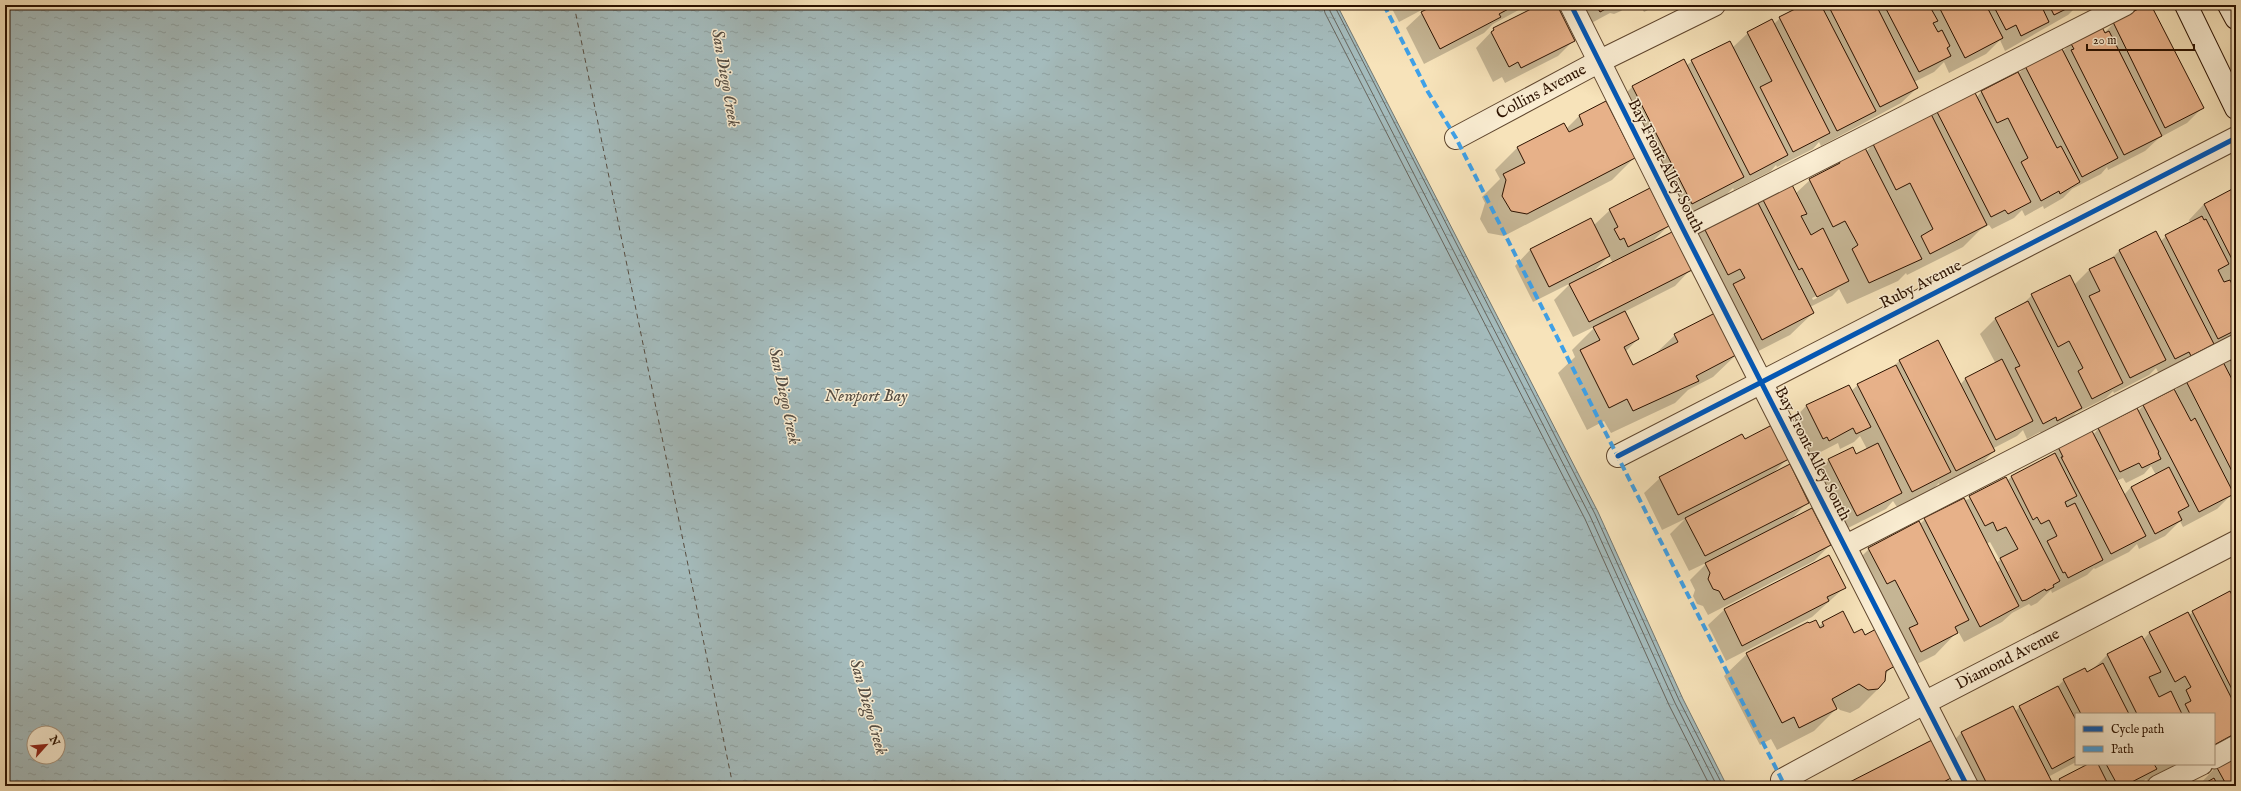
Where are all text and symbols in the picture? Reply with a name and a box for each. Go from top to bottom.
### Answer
scale bar [2087,26,2194,52]
water label: San Diego Creek [706,28,744,129]
text: 20 m [2093,33,2116,48]
street label: Collins Avenue [1493,60,1590,125]
street label: Bay Front Alley South [1623,96,1708,237]
street label: Ruby Avenue [1877,256,1965,314]
water label: San Diego Creek [763,346,805,447]
street label: Bay Front Alley South [1770,384,1855,525]
water label: Newport Bay [825,386,908,407]
street label: Diamond Avenue [1953,625,2063,695]
water label: San Diego Creek [844,657,892,758]
legend [2075,713,2215,765]
text: Cycle path [2111,722,2165,738]
north arrow [26,725,66,765]
text: N [45,733,63,749]
text: Path [2111,742,2134,757]

